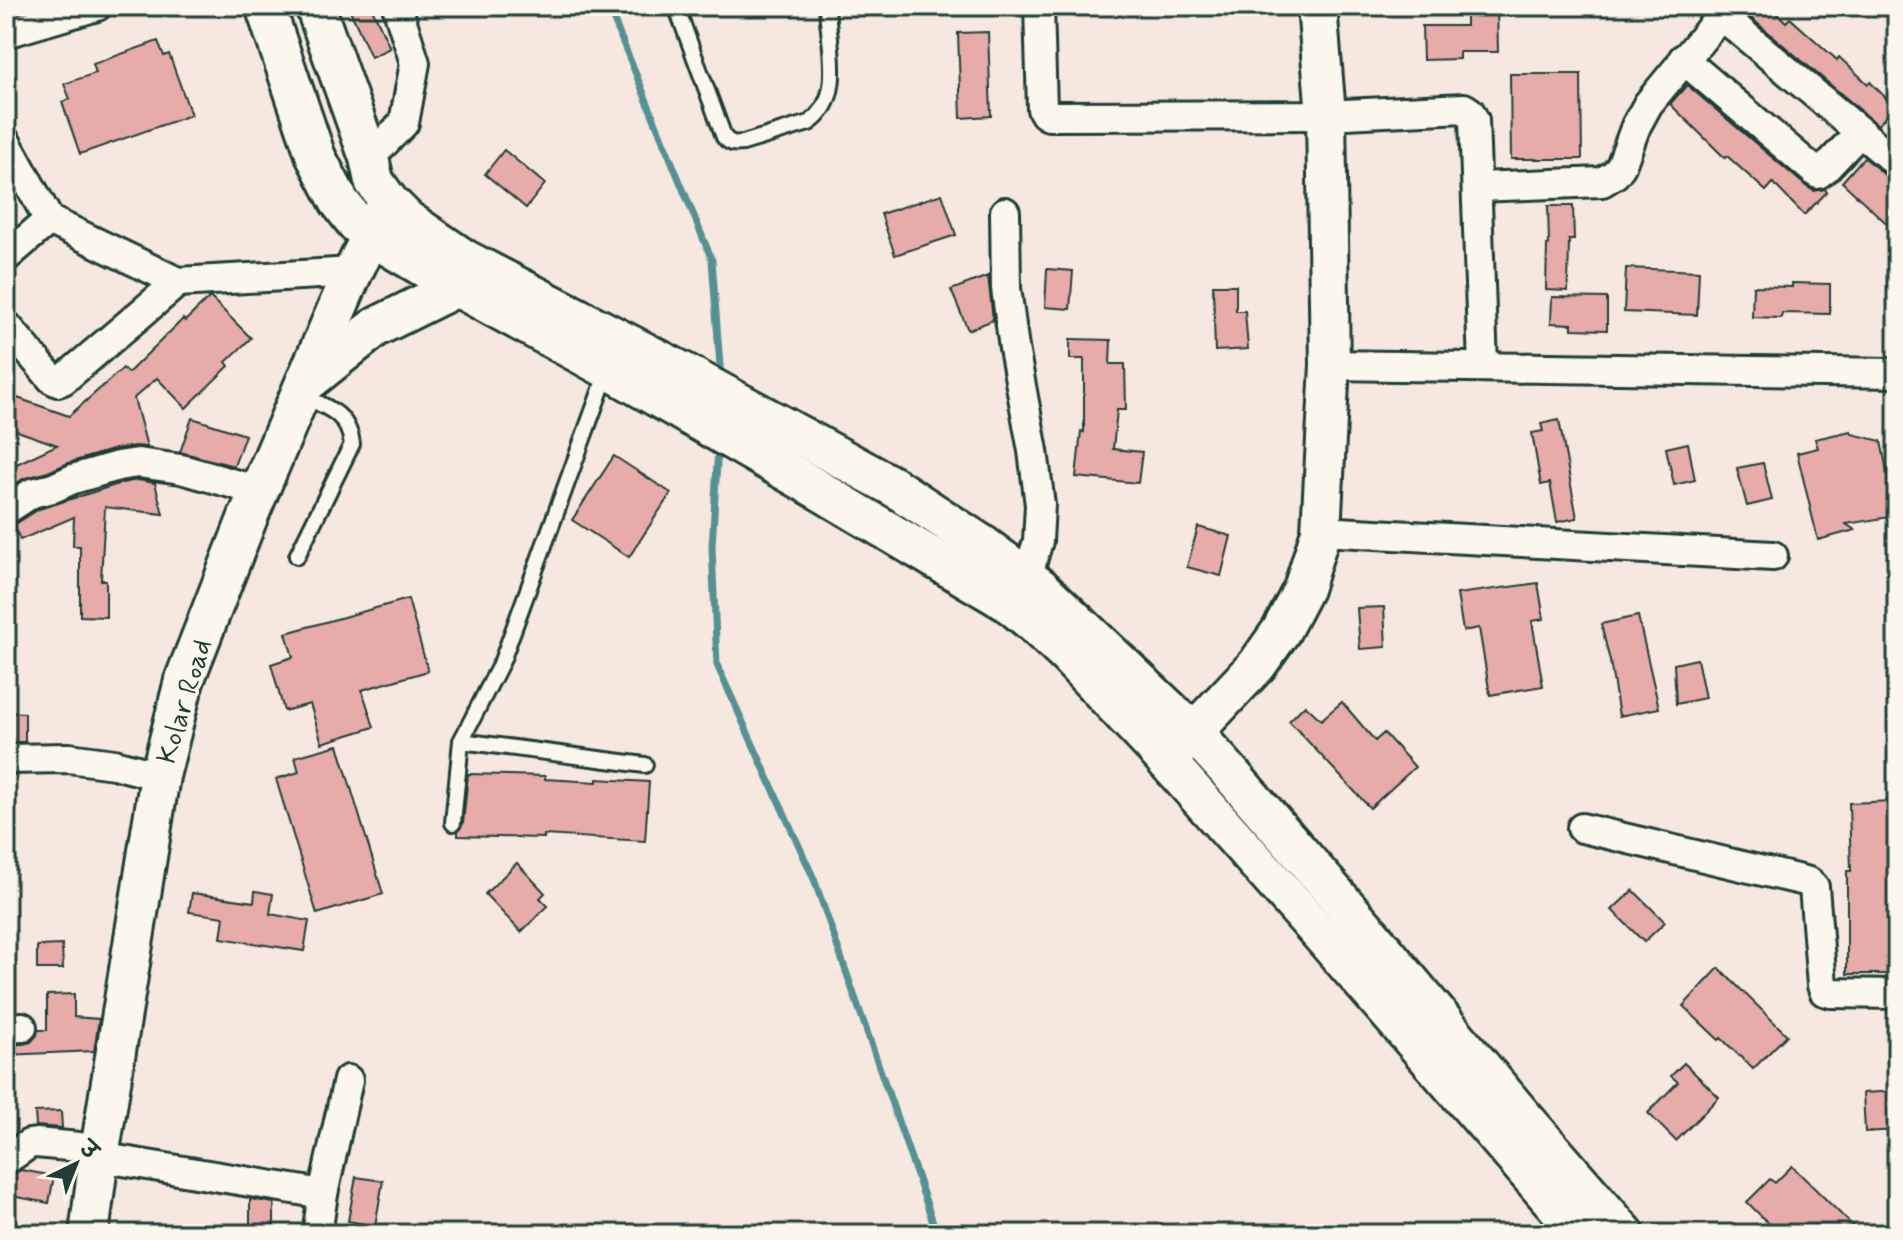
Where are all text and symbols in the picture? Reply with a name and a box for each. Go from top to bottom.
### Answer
street label: Kolar Road [149,635,222,769]
north arrow [36,1124,116,1204]
text: उ [72,1134,105,1168]

